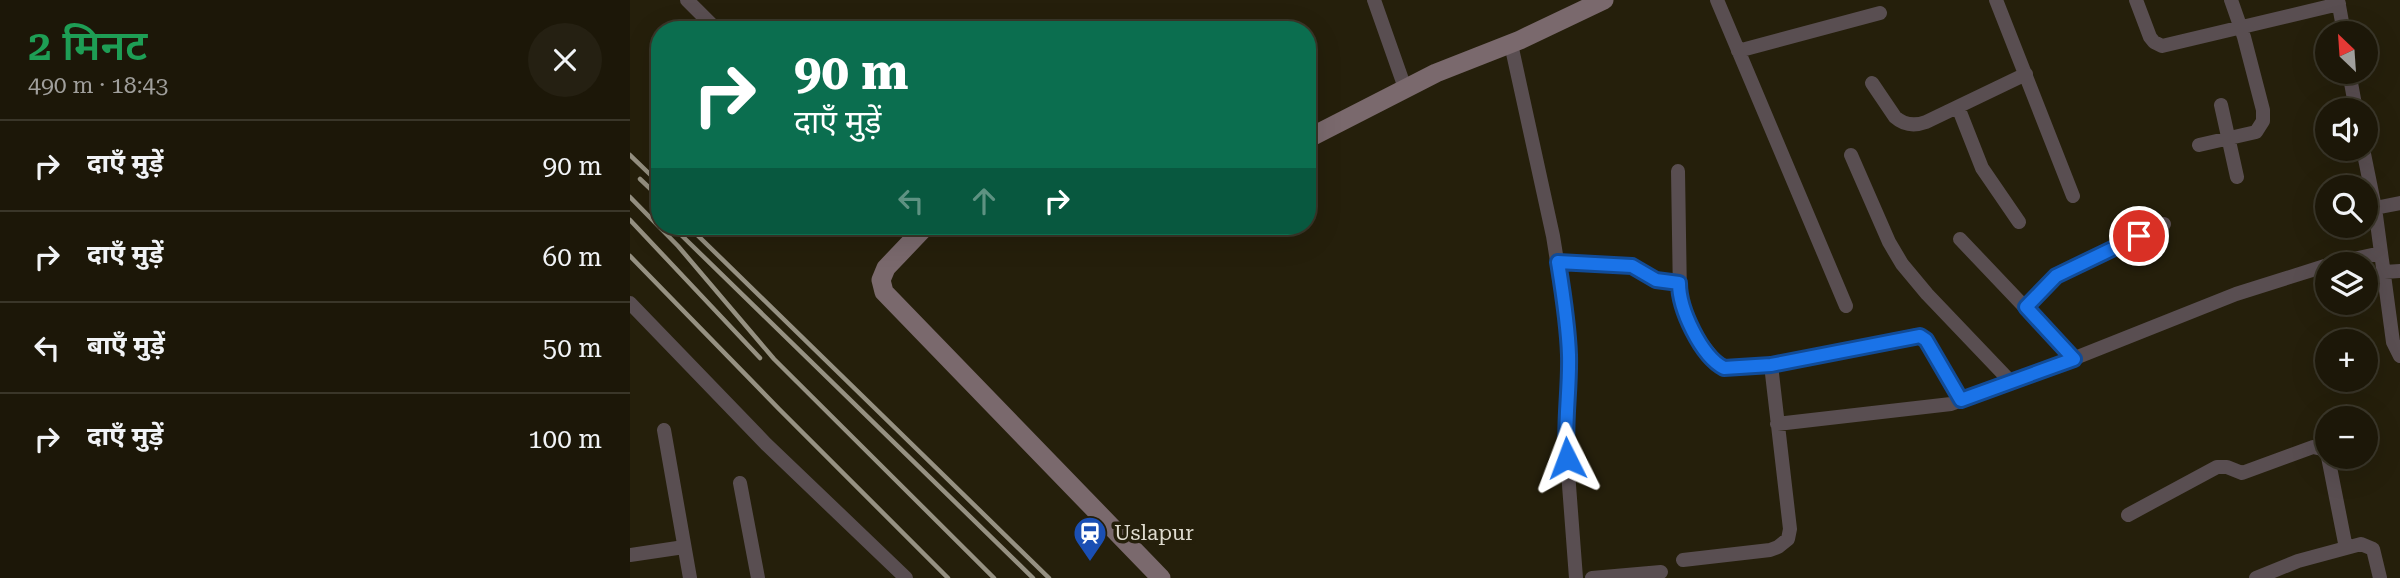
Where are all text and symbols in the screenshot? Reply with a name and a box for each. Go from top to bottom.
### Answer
text: 2 मिनट [28,21,147,70]
north arrow [2315,21,2378,84]
map controls [2315,21,2378,469]
button: close [528,23,602,97]
text: 90 m [794,44,909,101]
icon: right [679,49,770,140]
text: 490 m · 18:43 [28,72,168,99]
button: sound [2315,98,2378,161]
text: दाएँ मुड़ें [794,103,881,141]
icon: right [28,147,66,185]
text: दाएँ मुड़ें [87,148,163,178]
text: 90 m [543,151,602,181]
button: search [2315,175,2378,238]
icon: left [892,182,930,220]
icon: ahead [965,182,1003,220]
icon: right [1038,182,1076,220]
pin [2109,206,2169,266]
icon: arrive [2120,217,2158,255]
icon: right [28,238,66,276]
text: दाएँ मुड़ें [87,239,163,269]
text: 60 m [543,242,602,272]
button: layers [2315,252,2378,315]
icon: left [28,329,66,367]
button: + [2315,329,2378,392]
text: बाएँ मुड़ें [87,330,165,360]
text: 50 m [543,333,602,363]
button: − [2315,406,2378,469]
icon: right [28,420,66,458]
text: दाएँ मुड़ें [87,421,163,451]
position arrow [1530,421,1604,495]
text: 100 m [528,424,602,454]
station icon: Uslapur [1071,514,1109,563]
place label: Uslapur [1114,521,1194,545]

